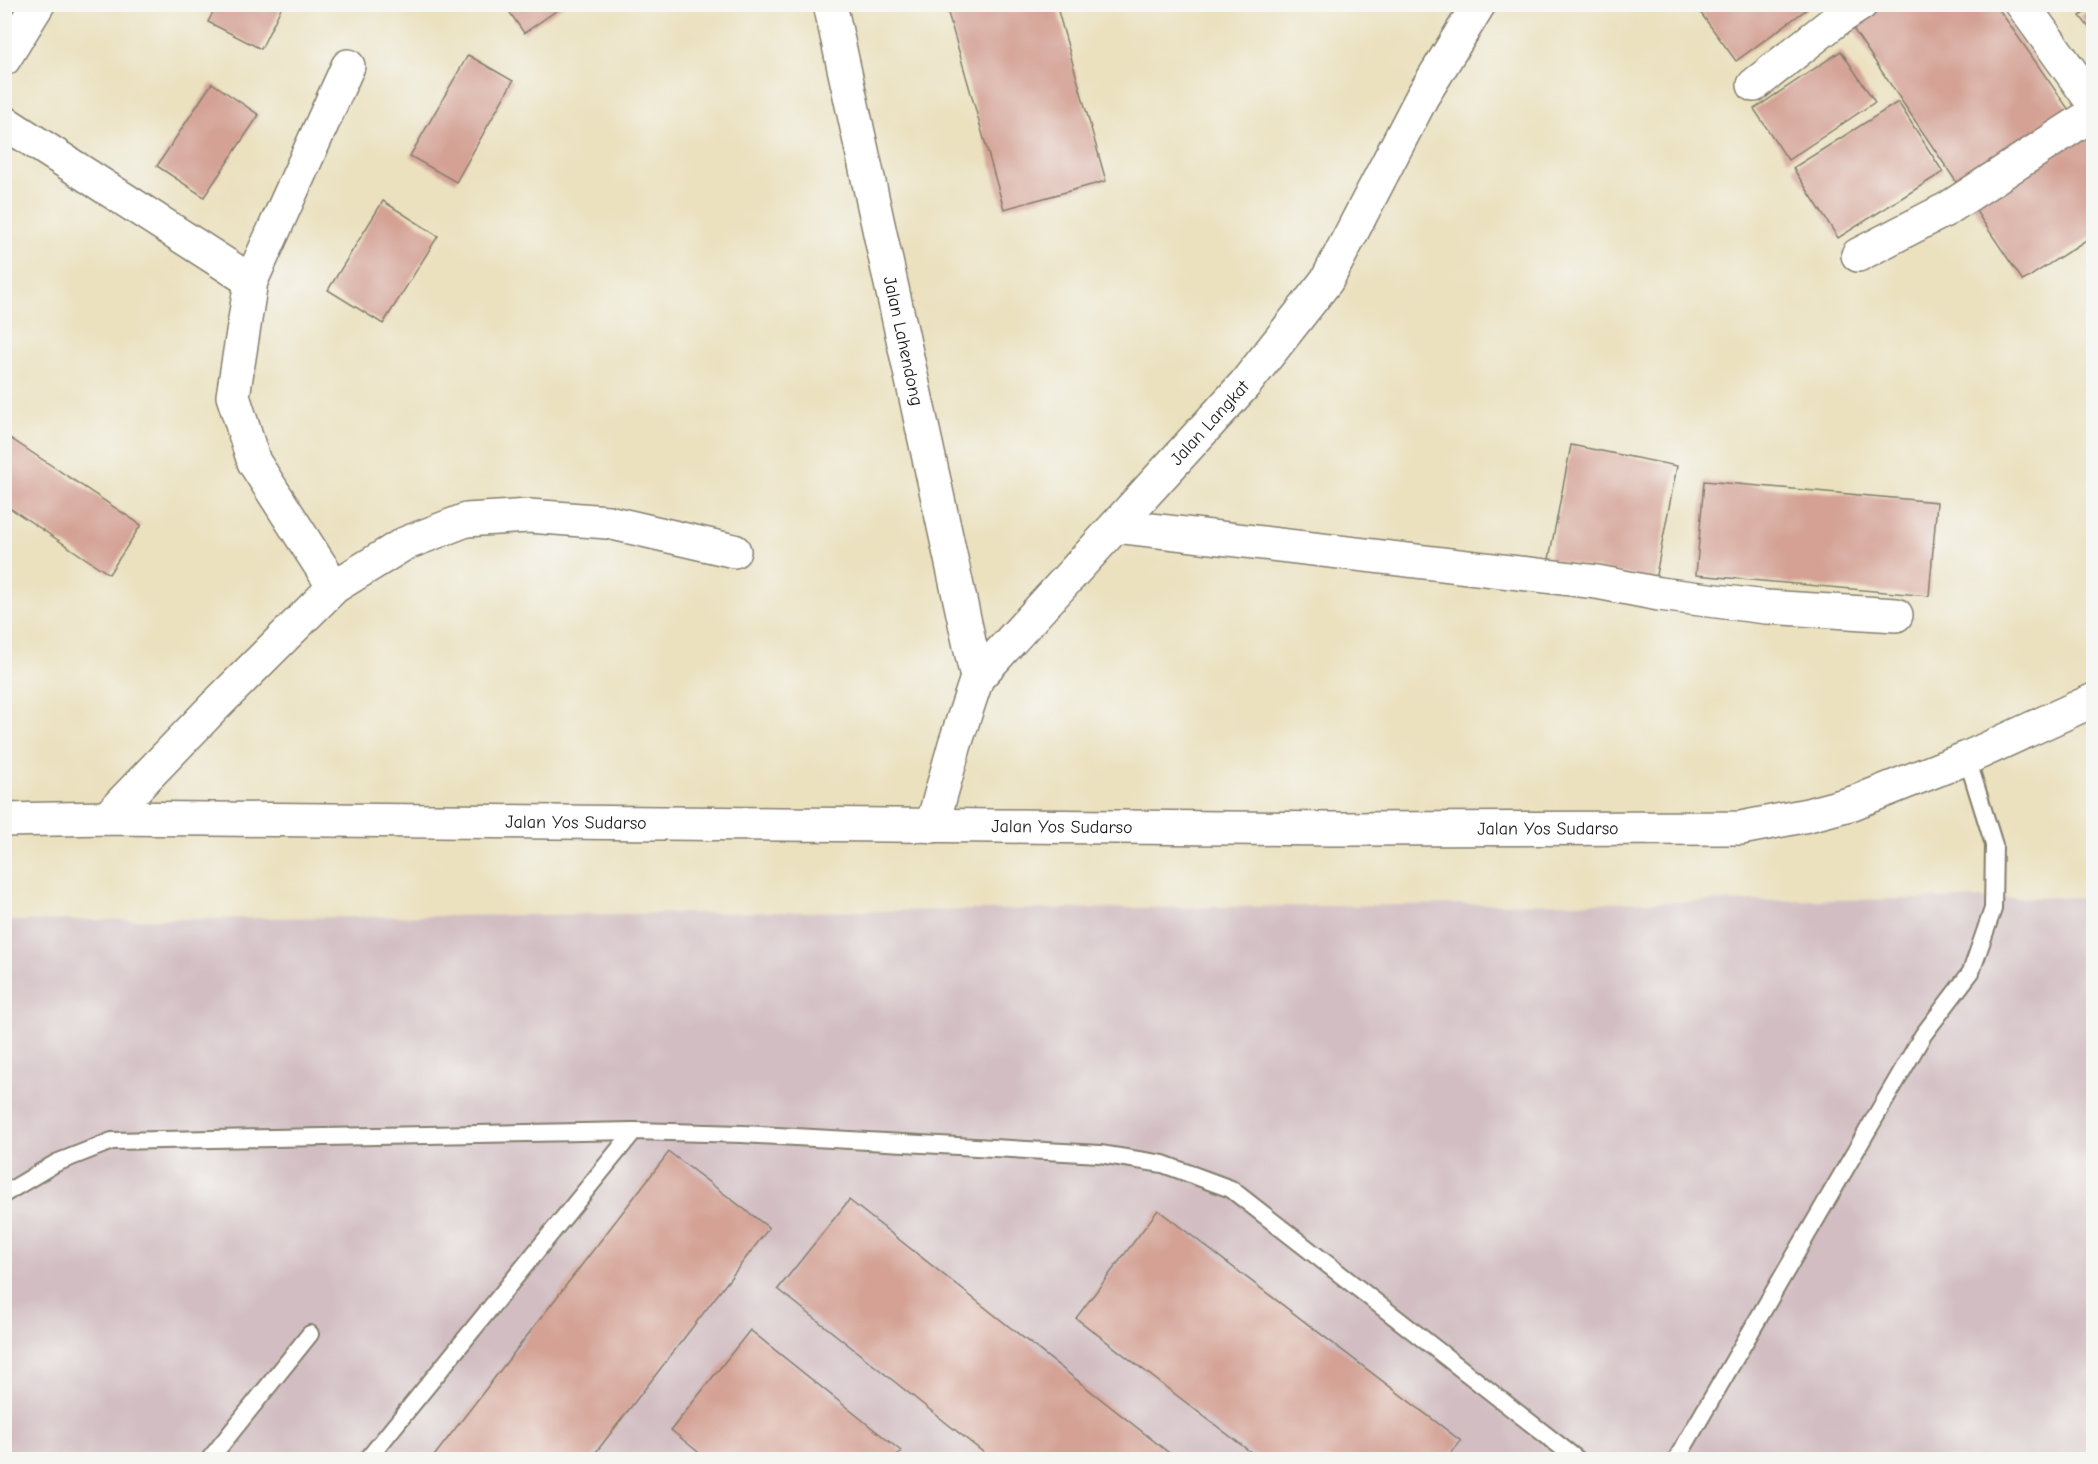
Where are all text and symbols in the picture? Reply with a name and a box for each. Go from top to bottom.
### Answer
street label: Jalan Lahendong [879,274,928,408]
street label: Jalan Langkat [1166,376,1254,469]
street label: Jalan Yos Sudarso [505,811,647,833]
street label: Jalan Yos Sudarso [991,815,1133,838]
street label: Jalan Yos Sudarso [1477,818,1619,839]

